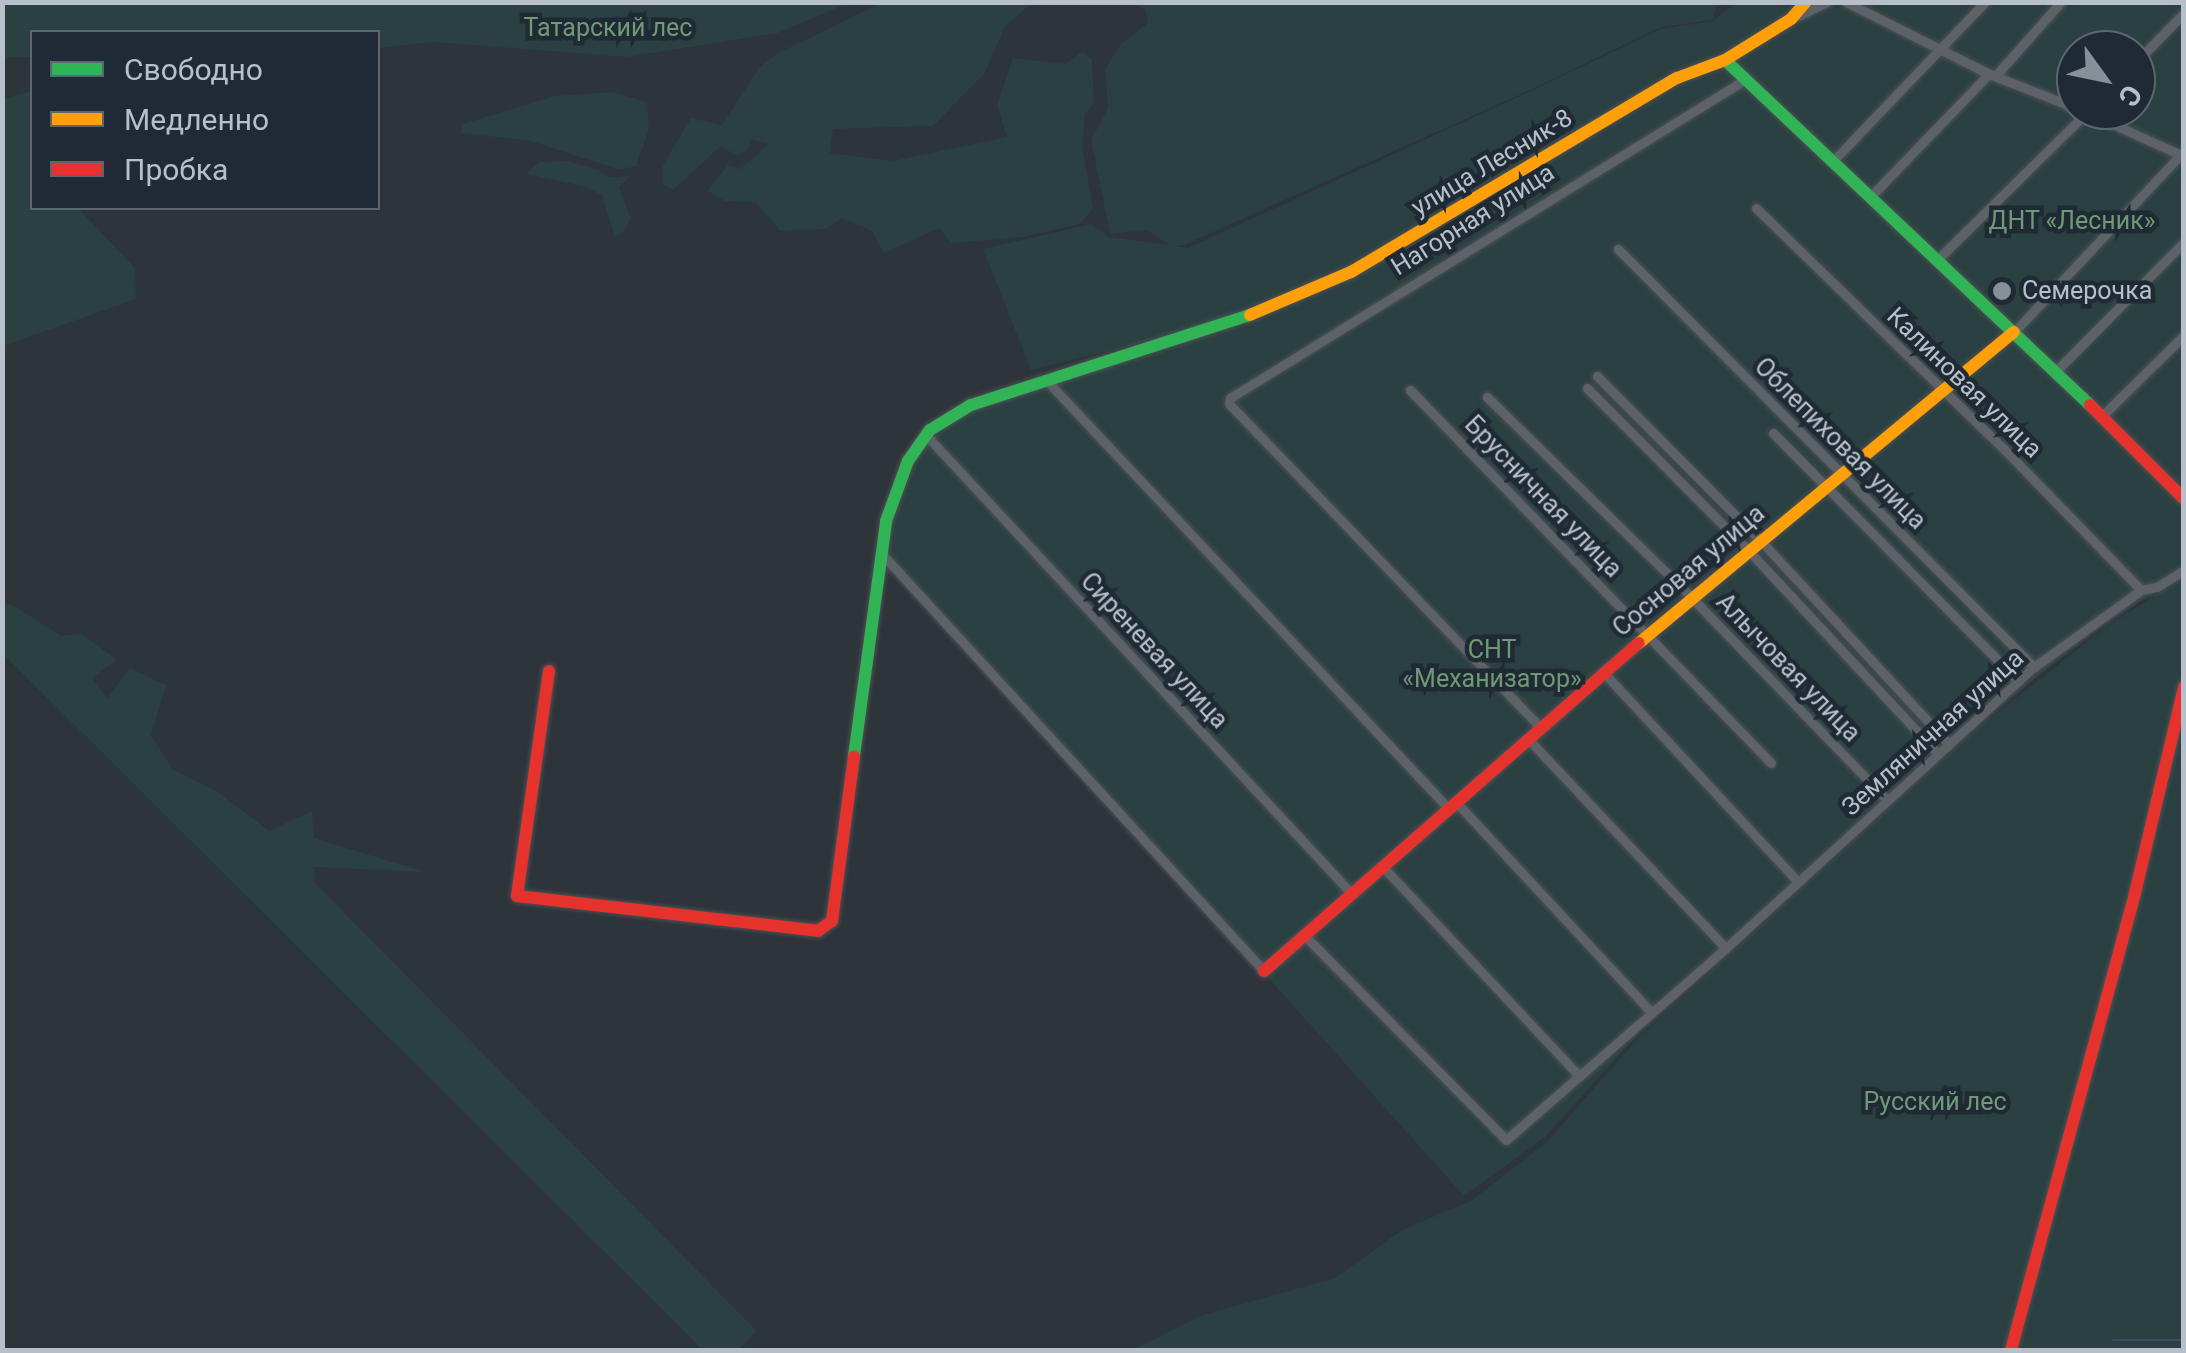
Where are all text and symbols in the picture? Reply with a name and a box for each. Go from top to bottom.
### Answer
park label: Татарский лес [524,13,692,43]
legend [30,30,380,210]
north arrow [2056,30,2156,130]
text: Свободно [124,52,263,87]
text: С [2111,79,2149,112]
text: Медленно [124,102,269,137]
street label: улица Лесник-8 [1406,103,1578,223]
text: Пробка [124,152,228,187]
street label: Нагорная улица [1386,158,1560,282]
park label: ДНТ «Лесник» [1988,206,2156,236]
place label: Семерочка [2022,276,2152,306]
marker: Семерочка [1991,280,2013,302]
street label: Калиновая улица [1880,301,2048,465]
street label: Облепиховая улица [1748,352,1932,536]
street label: Брусничная улица [1458,410,1628,584]
street label: Сосновая улица [1607,499,1771,643]
street label: Сиреневая улица [1074,567,1234,735]
street label: Алычовая улица [1710,588,1866,748]
park label: СНТ «Механизатор» [1402,636,1582,695]
street label: Земляничная улица [1836,644,2030,822]
park label: Русский лес [1863,1087,2007,1117]

